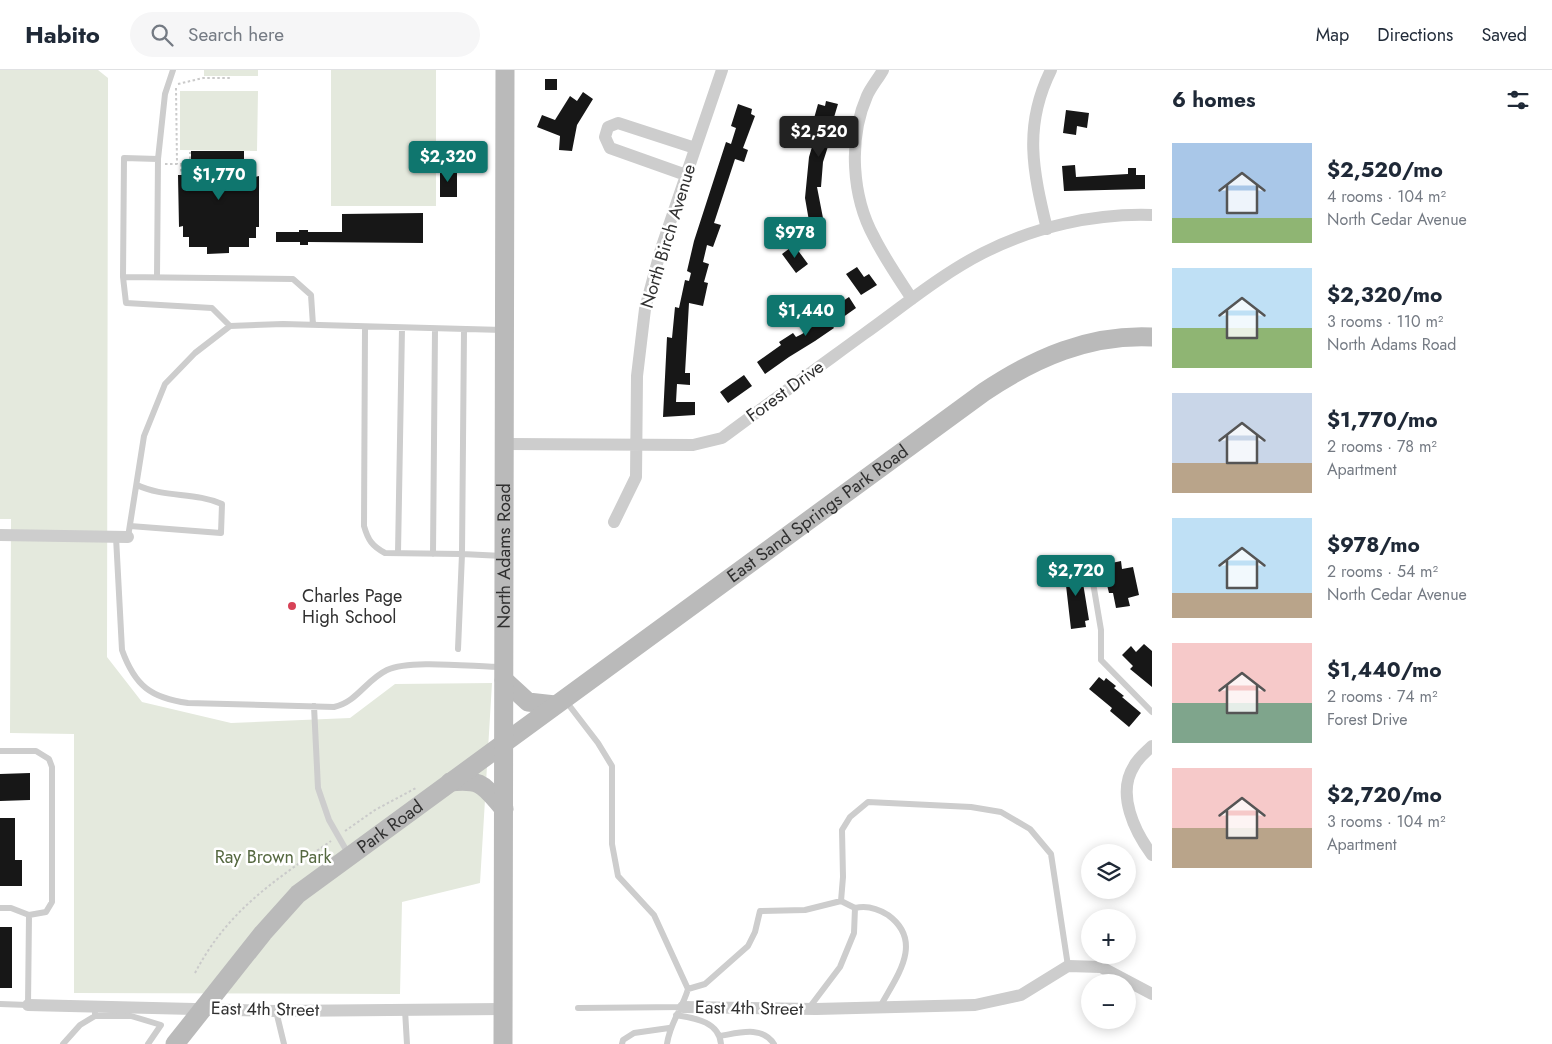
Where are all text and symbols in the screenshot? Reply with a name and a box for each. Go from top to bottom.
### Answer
search box [130,12,480,57]
text: Habito [25,17,100,52]
icon: search [148,21,176,49]
text: Search here [188,21,284,48]
text: Map [1316,22,1349,48]
text: Directions [1377,22,1453,48]
text: Saved [1481,22,1527,48]
text: 6 homes [1172,85,1256,115]
icon: filters [1504,86,1532,114]
pin: $2,520 [778,116,860,158]
text: $2,520 [790,120,848,143]
pin: $2,320 [407,140,489,183]
text: $2,320 [420,145,476,168]
text: $2,520/mo [1327,155,1443,185]
pin: $1,770 [178,158,260,201]
street label: North Birch Avenue [634,161,702,311]
text: $1,770 [192,163,246,186]
icon: home [1212,163,1272,223]
text: 4 rooms · 104 m² [1327,185,1446,208]
text: North Cedar Avenue [1327,208,1467,231]
pin: $978 [765,216,825,259]
text: $978 [775,221,815,244]
text: $2,320/mo [1327,280,1442,310]
icon: home [1212,288,1272,348]
pin: $1,440 [765,294,847,337]
text: $1,440 [778,299,834,322]
text: 3 rooms · 110 m² [1327,310,1443,333]
text: North Adams Road [1327,333,1456,356]
street label: Forest Drive [741,354,829,428]
text: $1,770/mo [1327,405,1438,435]
icon: home [1212,413,1272,473]
text: 2 rooms · 78 m² [1327,435,1437,458]
street label: East Sand Springs Park Road [722,439,914,589]
text: Apartment [1327,458,1397,481]
street label: North Adams Road [491,483,517,629]
text: $978/mo [1327,530,1420,560]
icon: home [1212,538,1272,598]
pin: $2,720 [1035,554,1117,597]
text: $2,720 [1048,559,1104,582]
text: 2 rooms · 54 m² [1327,560,1438,583]
place label: Charles Page High School [302,583,402,630]
text: North Cedar Avenue [1327,583,1467,606]
marker: Charles Page High School [286,600,298,612]
text: $1,440/mo [1327,655,1442,685]
icon: home [1212,663,1272,723]
text: 2 rooms · 74 m² [1327,685,1438,708]
text: Forest Drive [1327,708,1407,731]
text: $2,720/mo [1327,780,1442,810]
icon: home [1212,788,1272,848]
street label: Park Road [351,794,428,860]
text: 3 rooms · 104 m² [1327,810,1446,833]
text: Apartment [1327,833,1397,856]
park label: Ray Brown Park [215,844,331,870]
map controls [1081,844,1136,1029]
button: layers [1081,844,1136,899]
button: + [1081,909,1136,964]
button: − [1081,974,1136,1029]
street label: East 4th Street [695,994,804,1022]
street label: East 4th Street [211,995,320,1023]

